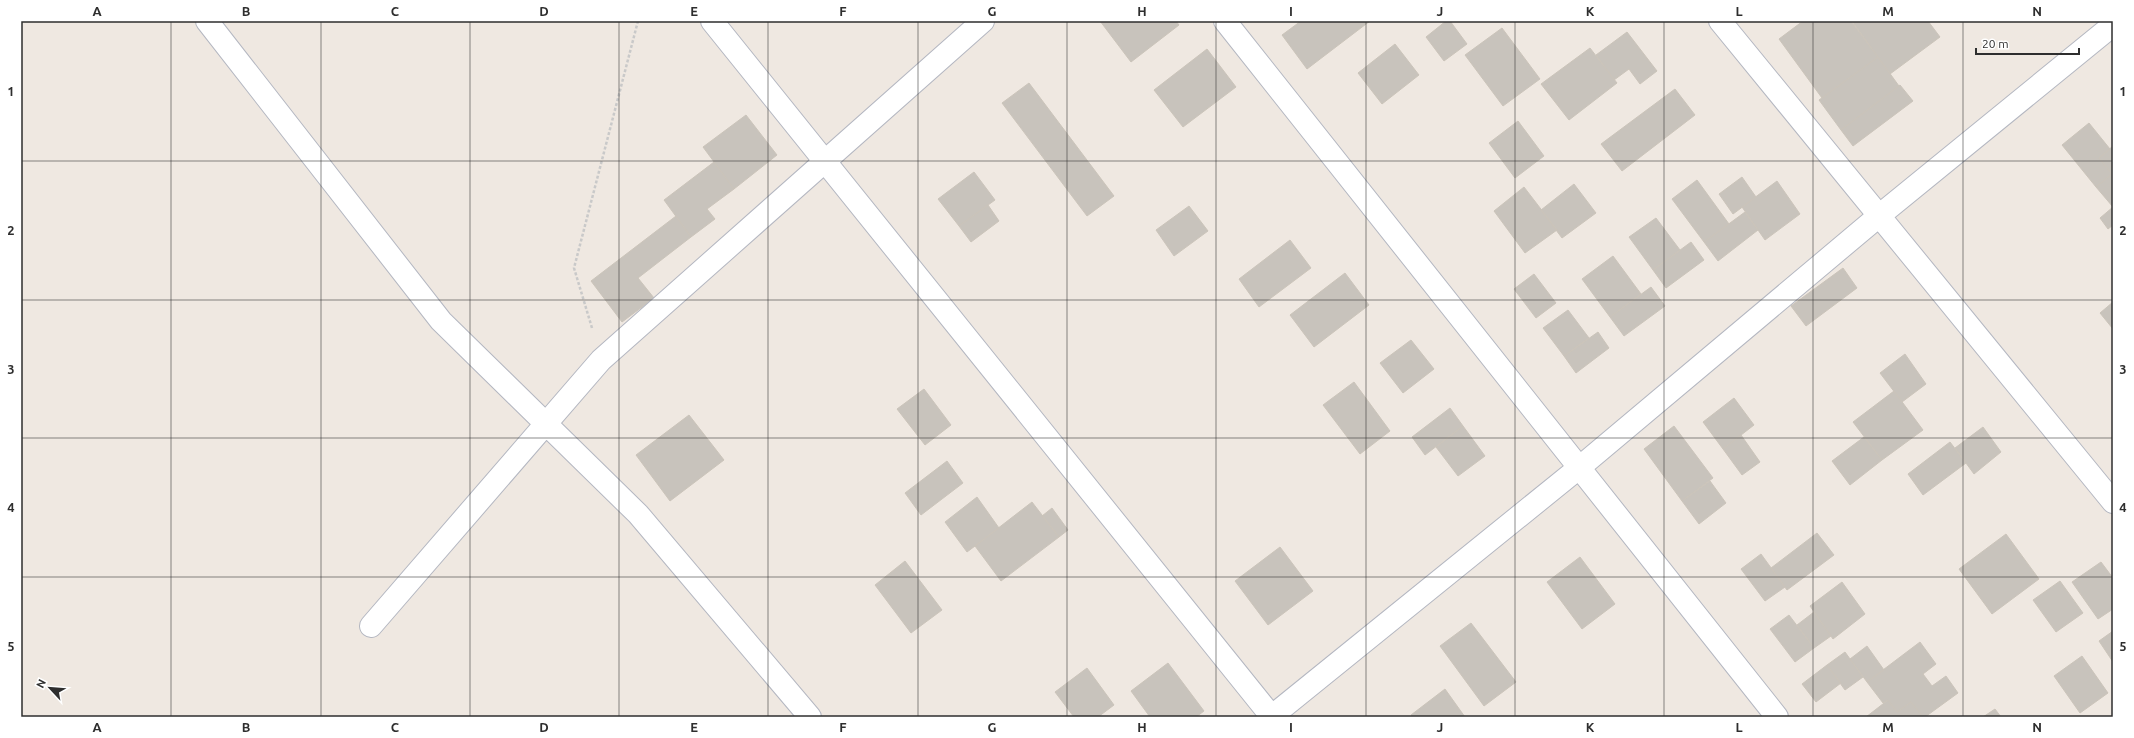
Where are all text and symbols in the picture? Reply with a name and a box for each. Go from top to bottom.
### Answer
text: A [92,4,102,18]
text: B [242,4,251,18]
text: C [391,4,400,18]
text: D [539,4,549,18]
text: E [690,4,698,18]
text: F [839,4,847,18]
text: G [988,4,997,18]
text: H [1137,4,1147,18]
text: I [1289,4,1293,18]
text: J [1437,4,1443,18]
text: K [1586,4,1595,18]
text: L [1735,4,1743,18]
text: M [1882,4,1894,18]
text: N [2032,4,2042,18]
scale bar [1976,30,2079,56]
text: 20 m [1982,37,2009,50]
text: 1 [7,84,15,98]
text: 1 [2119,84,2127,98]
text: 2 [7,223,15,237]
text: 2 [2119,223,2127,237]
text: 3 [7,362,15,376]
text: 3 [2119,362,2127,376]
text: 4 [7,500,15,514]
text: 4 [2119,500,2127,514]
text: 5 [7,639,15,653]
text: 5 [2119,639,2127,653]
north arrow [30,668,70,708]
text: N [34,677,48,690]
text: A [92,720,102,734]
text: B [242,720,251,734]
text: C [391,720,400,734]
text: D [539,720,549,734]
text: E [690,720,698,734]
text: F [839,720,847,734]
text: G [988,720,997,734]
text: H [1137,720,1147,734]
text: I [1289,720,1293,734]
text: J [1437,720,1443,734]
text: K [1586,720,1595,734]
text: L [1735,720,1743,734]
text: M [1882,720,1894,734]
text: N [2032,720,2042,734]

